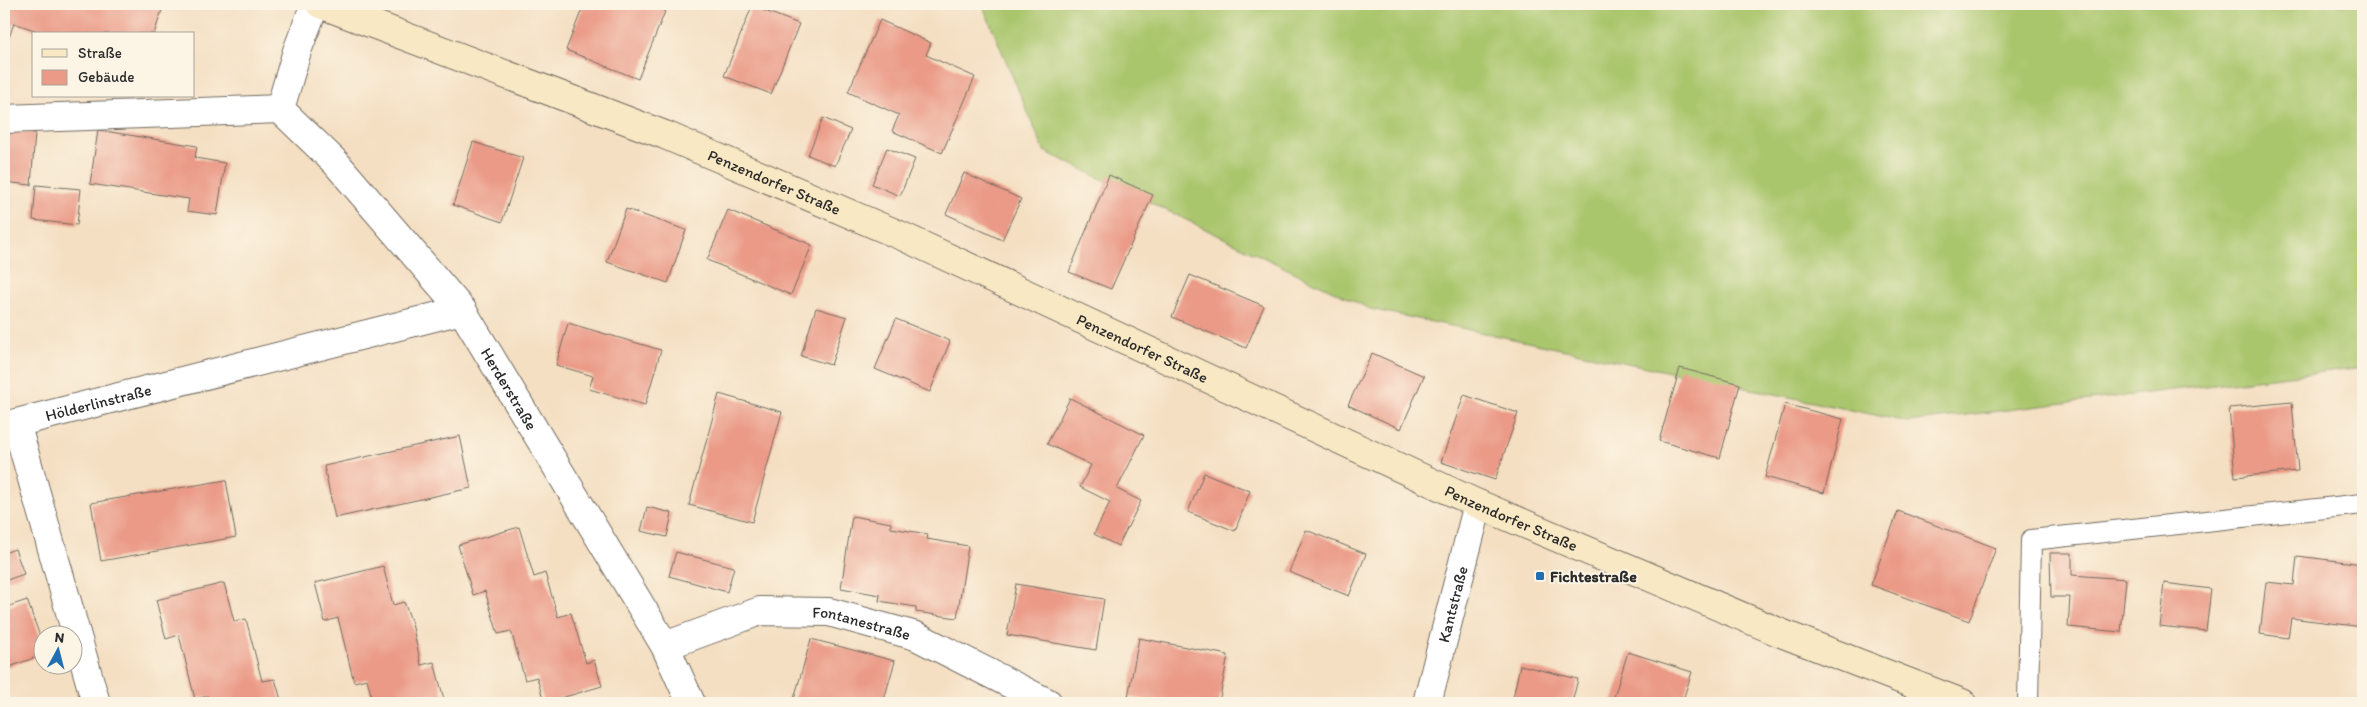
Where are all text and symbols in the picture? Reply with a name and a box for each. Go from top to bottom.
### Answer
legend [32,32,195,98]
text: Straße [78,44,122,62]
text: Gebäude [78,68,135,86]
street label: Penzendorfer Straße [705,145,844,219]
street label: Penzendorfer Straße [1074,309,1212,387]
street label: Herderstraße [477,344,542,433]
street label: Hölderlinstraße [43,380,153,425]
street label: Penzendorfer Straße [1442,480,1581,555]
street label: Kantstraße [1433,564,1471,644]
place label: Fichtestraße [1550,567,1637,586]
marker: Fichtestraße [1534,570,1546,582]
street label: Fontanestraße [812,602,913,644]
north arrow [32,624,82,674]
text: N [54,629,65,647]

